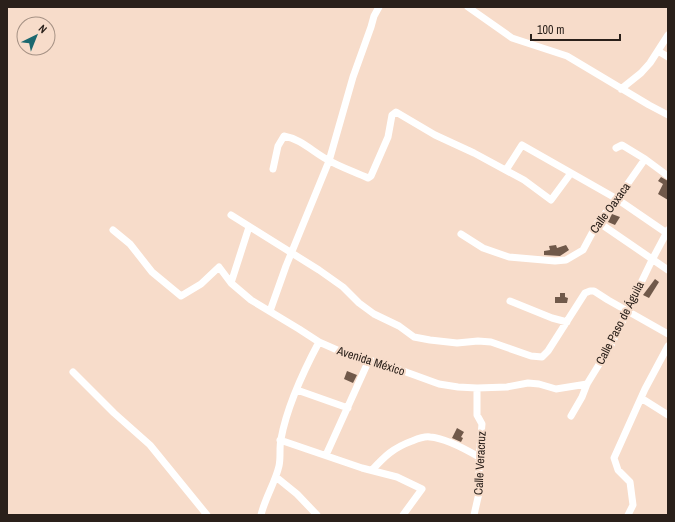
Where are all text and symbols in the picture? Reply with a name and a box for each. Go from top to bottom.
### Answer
north arrow [16,16,56,56]
scale bar [531,16,620,42]
text: N [36,21,50,36]
text: 100 m [537,22,564,38]
street label: Calle Oaxaca [586,179,634,237]
street label: Calle Paso de Águila [592,278,648,367]
street label: Avenida México [334,342,407,379]
street label: Calle Veracruz [470,431,490,495]

